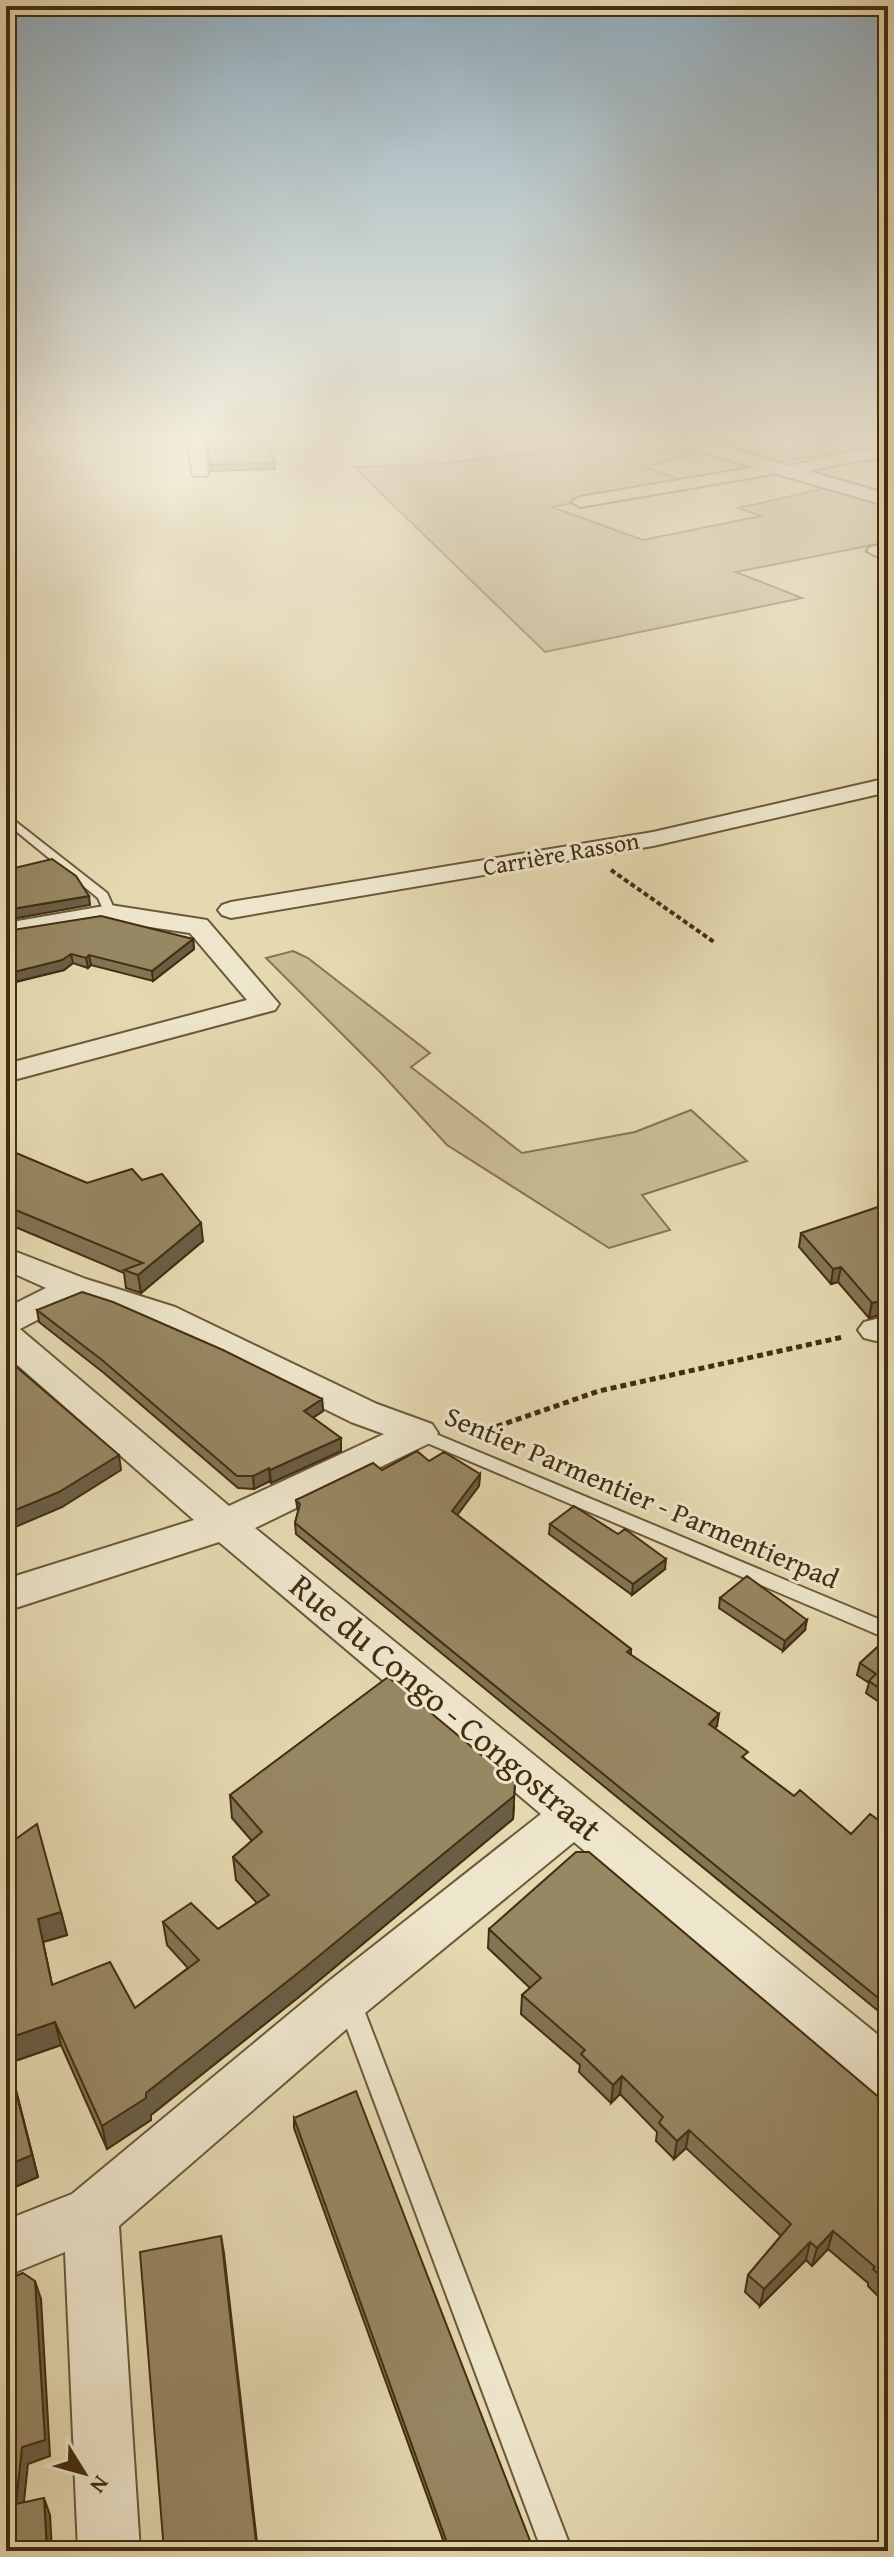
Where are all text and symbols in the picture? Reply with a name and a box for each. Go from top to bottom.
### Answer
street label: Carrière Rasson [480,822,642,884]
street label: Sentier Parmentier - Parmentierpad [439,1395,846,1598]
street label: Rue du Congo - Congostraat [280,1561,613,1852]
north arrow [44,2433,124,2513]
text: N [83,2470,117,2501]

